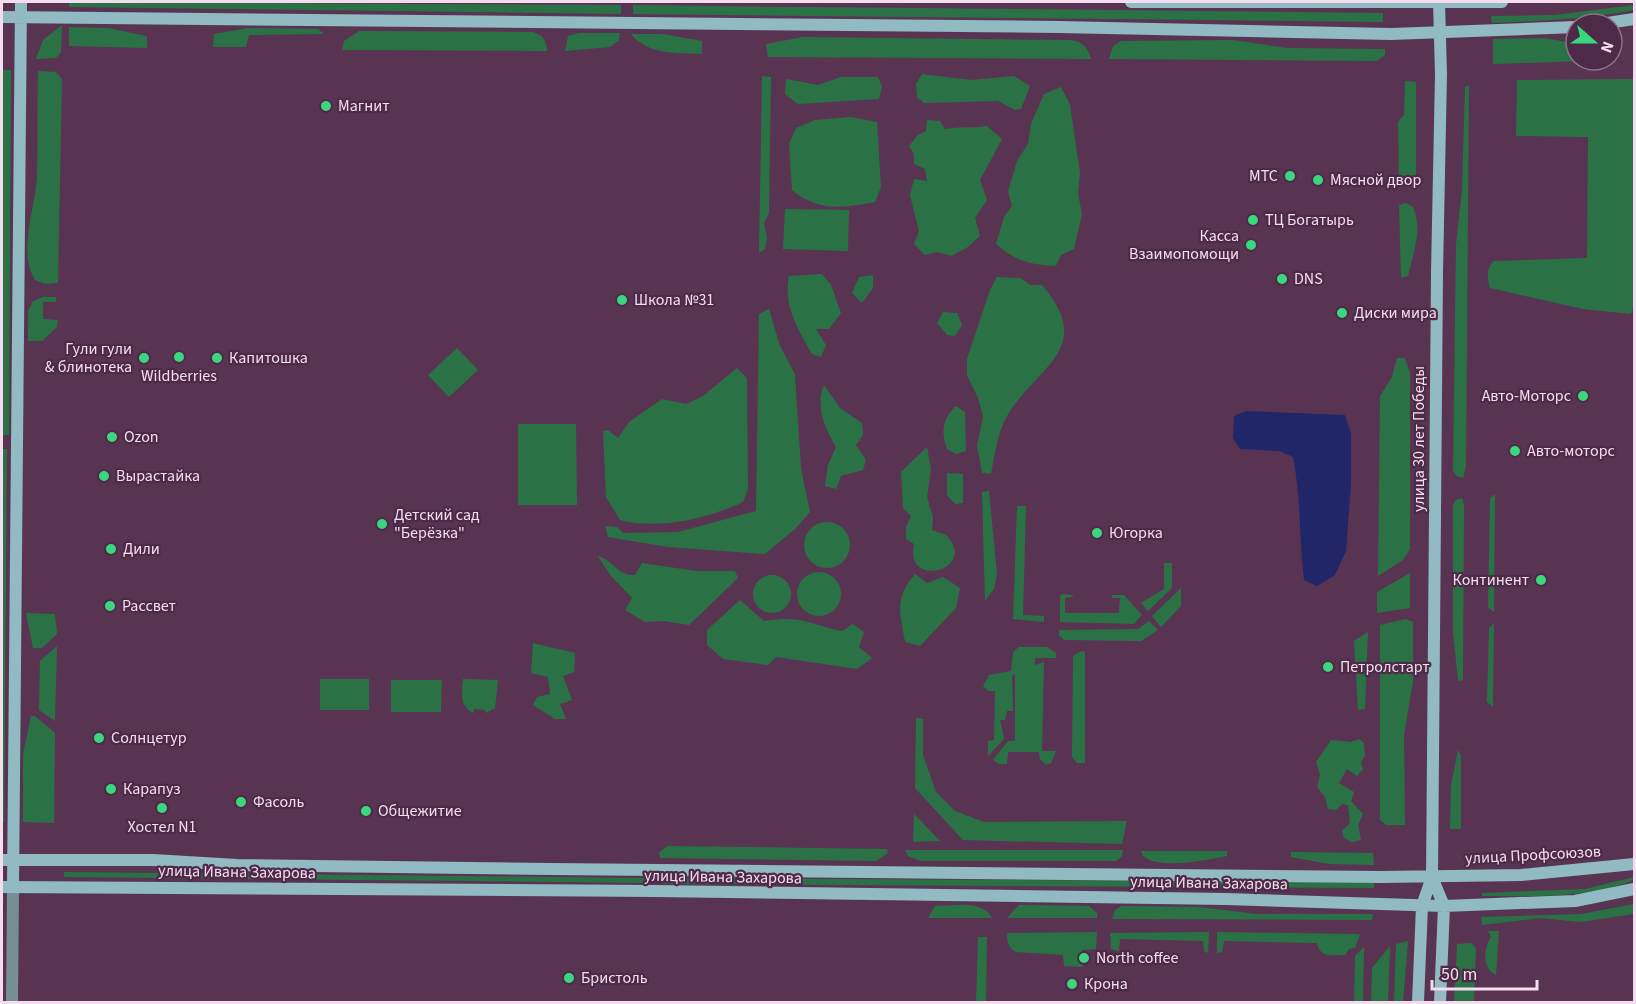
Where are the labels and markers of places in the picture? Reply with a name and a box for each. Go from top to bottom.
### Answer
place label: Магнит [338,95,390,117]
marker: Магнит [319,99,333,113]
place label: МТС [1249,165,1278,187]
marker: МТС [1283,169,1297,183]
place label: Мясной двор [1330,169,1421,191]
marker: Мясной двор [1311,173,1325,187]
place label: ТЦ Богатырь [1265,209,1354,231]
marker: ТЦ Богатырь [1246,213,1260,227]
place label: Касса Взаимопомощи [1129,225,1239,265]
marker: Касса Взаимопомощи [1244,238,1258,252]
place label: DNS [1294,268,1323,290]
marker: DNS [1275,272,1289,286]
place label: Школа №31 [634,289,714,311]
marker: Школа №31 [615,293,629,307]
place label: Диски мира [1354,302,1437,324]
marker: Диски мира [1335,306,1349,320]
place label: Гули гули & блинотека [45,338,132,378]
place label: Капитошка [229,347,308,369]
marker: Wildberries [172,350,186,364]
marker: Гули гули & блинотека [137,351,151,365]
marker: Капитошка [210,351,224,365]
place label: Wildberries [141,365,217,387]
place label: Авто-Моторс [1482,385,1571,407]
marker: Авто-Моторс [1576,389,1590,403]
place label: Ozon [124,426,159,448]
marker: Ozon [105,430,119,444]
place label: Авто-моторс [1527,440,1615,462]
marker: Авто-моторс [1508,444,1522,458]
place label: Вырастайка [116,465,200,487]
marker: Вырастайка [97,469,111,483]
place label: Детский сад "Берёзка" [394,504,480,544]
marker: Детский сад "Берёзка" [375,517,389,531]
place label: Югорка [1109,522,1163,544]
marker: Югорка [1090,526,1104,540]
place label: Дили [123,538,160,560]
marker: Дили [104,542,118,556]
place label: Континент [1453,569,1529,591]
marker: Континент [1534,573,1548,587]
place label: Рассвет [122,595,176,617]
marker: Рассвет [103,599,117,613]
place label: Петролстарт [1340,656,1430,678]
marker: Петролстарт [1321,660,1335,674]
place label: Солнцетур [111,727,187,749]
marker: Солнцетур [92,731,106,745]
place label: Карапуз [123,778,180,800]
marker: Карапуз [104,782,118,796]
place label: Фасоль [253,791,305,813]
marker: Фасоль [234,795,248,809]
place label: Общежитие [378,800,462,822]
marker: Хостел N1 [155,801,169,815]
marker: Общежитие [359,804,373,818]
place label: Хостел N1 [128,816,197,838]
place label: North coffee [1096,947,1178,969]
marker: North coffee [1077,951,1091,965]
place label: Бристоль [581,967,648,989]
marker: Бристоль [562,971,576,985]
place label: Крона [1084,973,1128,995]
marker: Крона [1065,977,1079,991]

